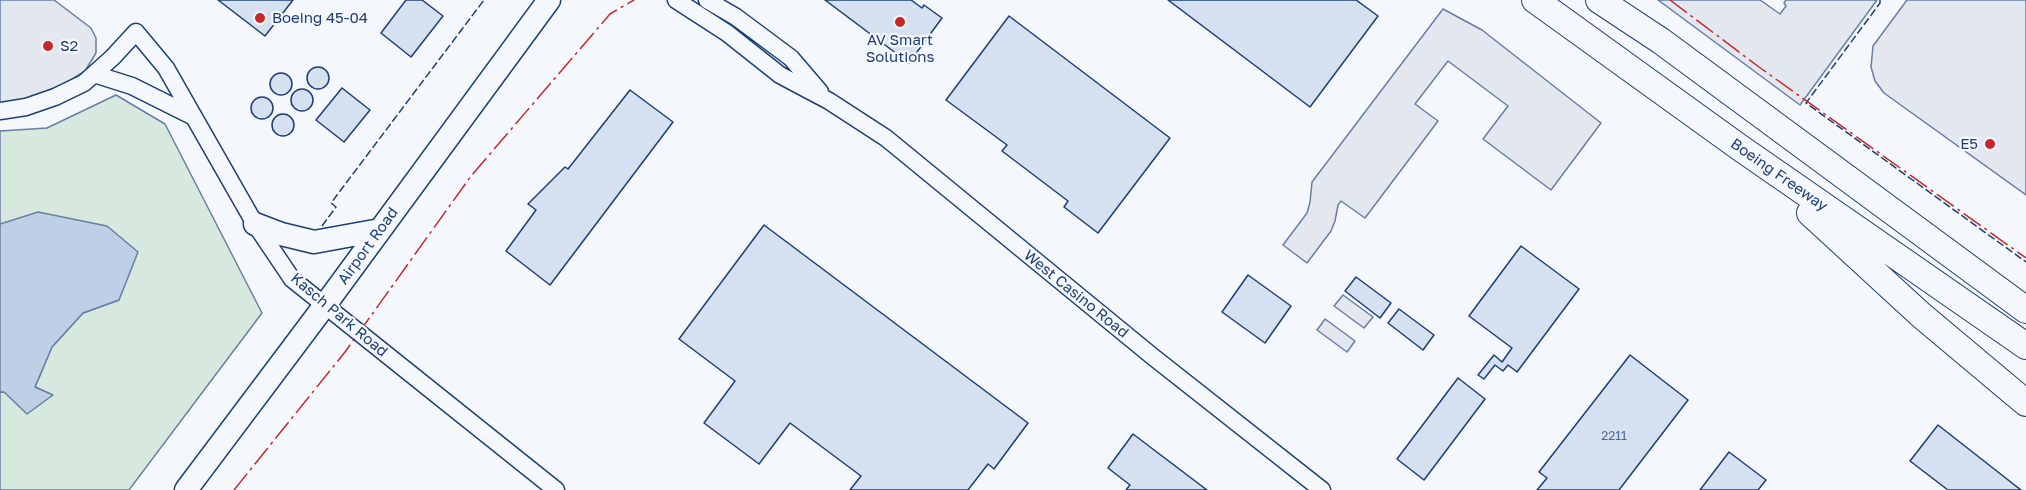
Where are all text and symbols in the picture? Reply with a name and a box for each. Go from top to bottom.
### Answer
place label: Boeing 45-04 [272,9,368,27]
marker: Boeing 45-04 [253,11,267,25]
marker: AV Smart Solutions [893,15,907,29]
place label: AV Smart Solutions [866,31,934,66]
place label: S2 [60,37,78,55]
marker: S2 [41,39,55,53]
street label: Boeing Freeway [1727,135,1831,215]
place label: E5 [1960,135,1978,153]
marker: E5 [1983,137,1997,151]
street label: Airport Road [334,204,402,288]
street label: West Casino Road [1020,246,1132,342]
street label: Kasch Park Road [287,269,391,361]
house number: 2211 [1601,429,1627,443]

